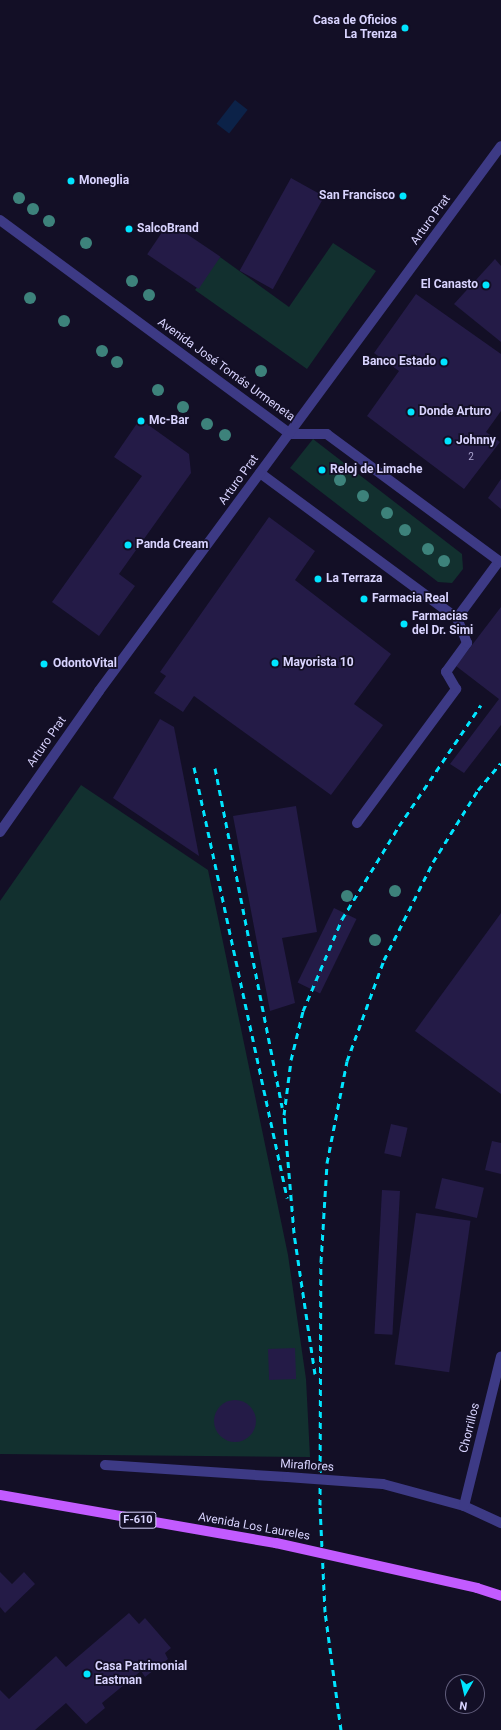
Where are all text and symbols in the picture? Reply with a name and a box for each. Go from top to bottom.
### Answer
place label: Casa de Oficios La Trenza [313,14,397,42]
marker: Casa de Oficios La Trenza [400,23,410,33]
place label: Moneglia [79,174,129,188]
marker: Moneglia [66,176,76,186]
place label: San Francisco [319,189,395,203]
marker: San Francisco [398,191,408,201]
street label: Arturo Prat [408,192,454,248]
place label: SalcoBrand [137,222,199,236]
marker: SalcoBrand [124,224,134,234]
place label: El Canasto [421,278,478,292]
marker: El Canasto [481,280,491,290]
street label: Avenida José Tomás Urmeneta [155,315,297,425]
place label: Banco Estado [362,355,436,369]
marker: Banco Estado [439,357,449,367]
place label: Donde Arturo [419,405,491,419]
marker: Donde Arturo [406,407,416,417]
place label: Mc-Bar [149,414,189,428]
marker: Mc-Bar [136,416,146,426]
place label: Johnny [456,434,496,448]
marker: Johnny [443,436,453,446]
house number: 2 [468,451,474,463]
street label: Arturo Prat [216,452,262,508]
place label: Reloj de Limache [330,463,422,477]
marker: Reloj de Limache [317,465,327,475]
place label: Panda Cream [136,538,208,552]
marker: Panda Cream [123,540,133,550]
place label: La Terraza [326,572,383,586]
marker: La Terraza [313,574,323,584]
place label: Farmacia Real [372,592,449,606]
marker: Farmacia Real [359,594,369,604]
place label: Farmacias del Dr. Simi [412,610,473,638]
marker: Farmacias del Dr. Simi [399,619,409,629]
place label: Mayorista 10 [283,656,354,670]
place label: OdontoVital [53,657,117,671]
marker: OdontoVital [38,658,50,670]
marker: Mayorista 10 [270,658,280,668]
street label: Arturo Prat [24,714,70,770]
street label: Chorrillos [457,1401,483,1455]
street label: Miraflores [280,1457,334,1475]
street label: Avenida Los Laureles [197,1510,311,1544]
road number: F-610 [119,1511,157,1529]
place label: Casa Patrimonial Eastman [95,1660,187,1688]
marker: Casa Patrimonial Eastman [82,1669,92,1679]
north arrow [445,1674,485,1714]
text: N [459,1698,468,1712]

